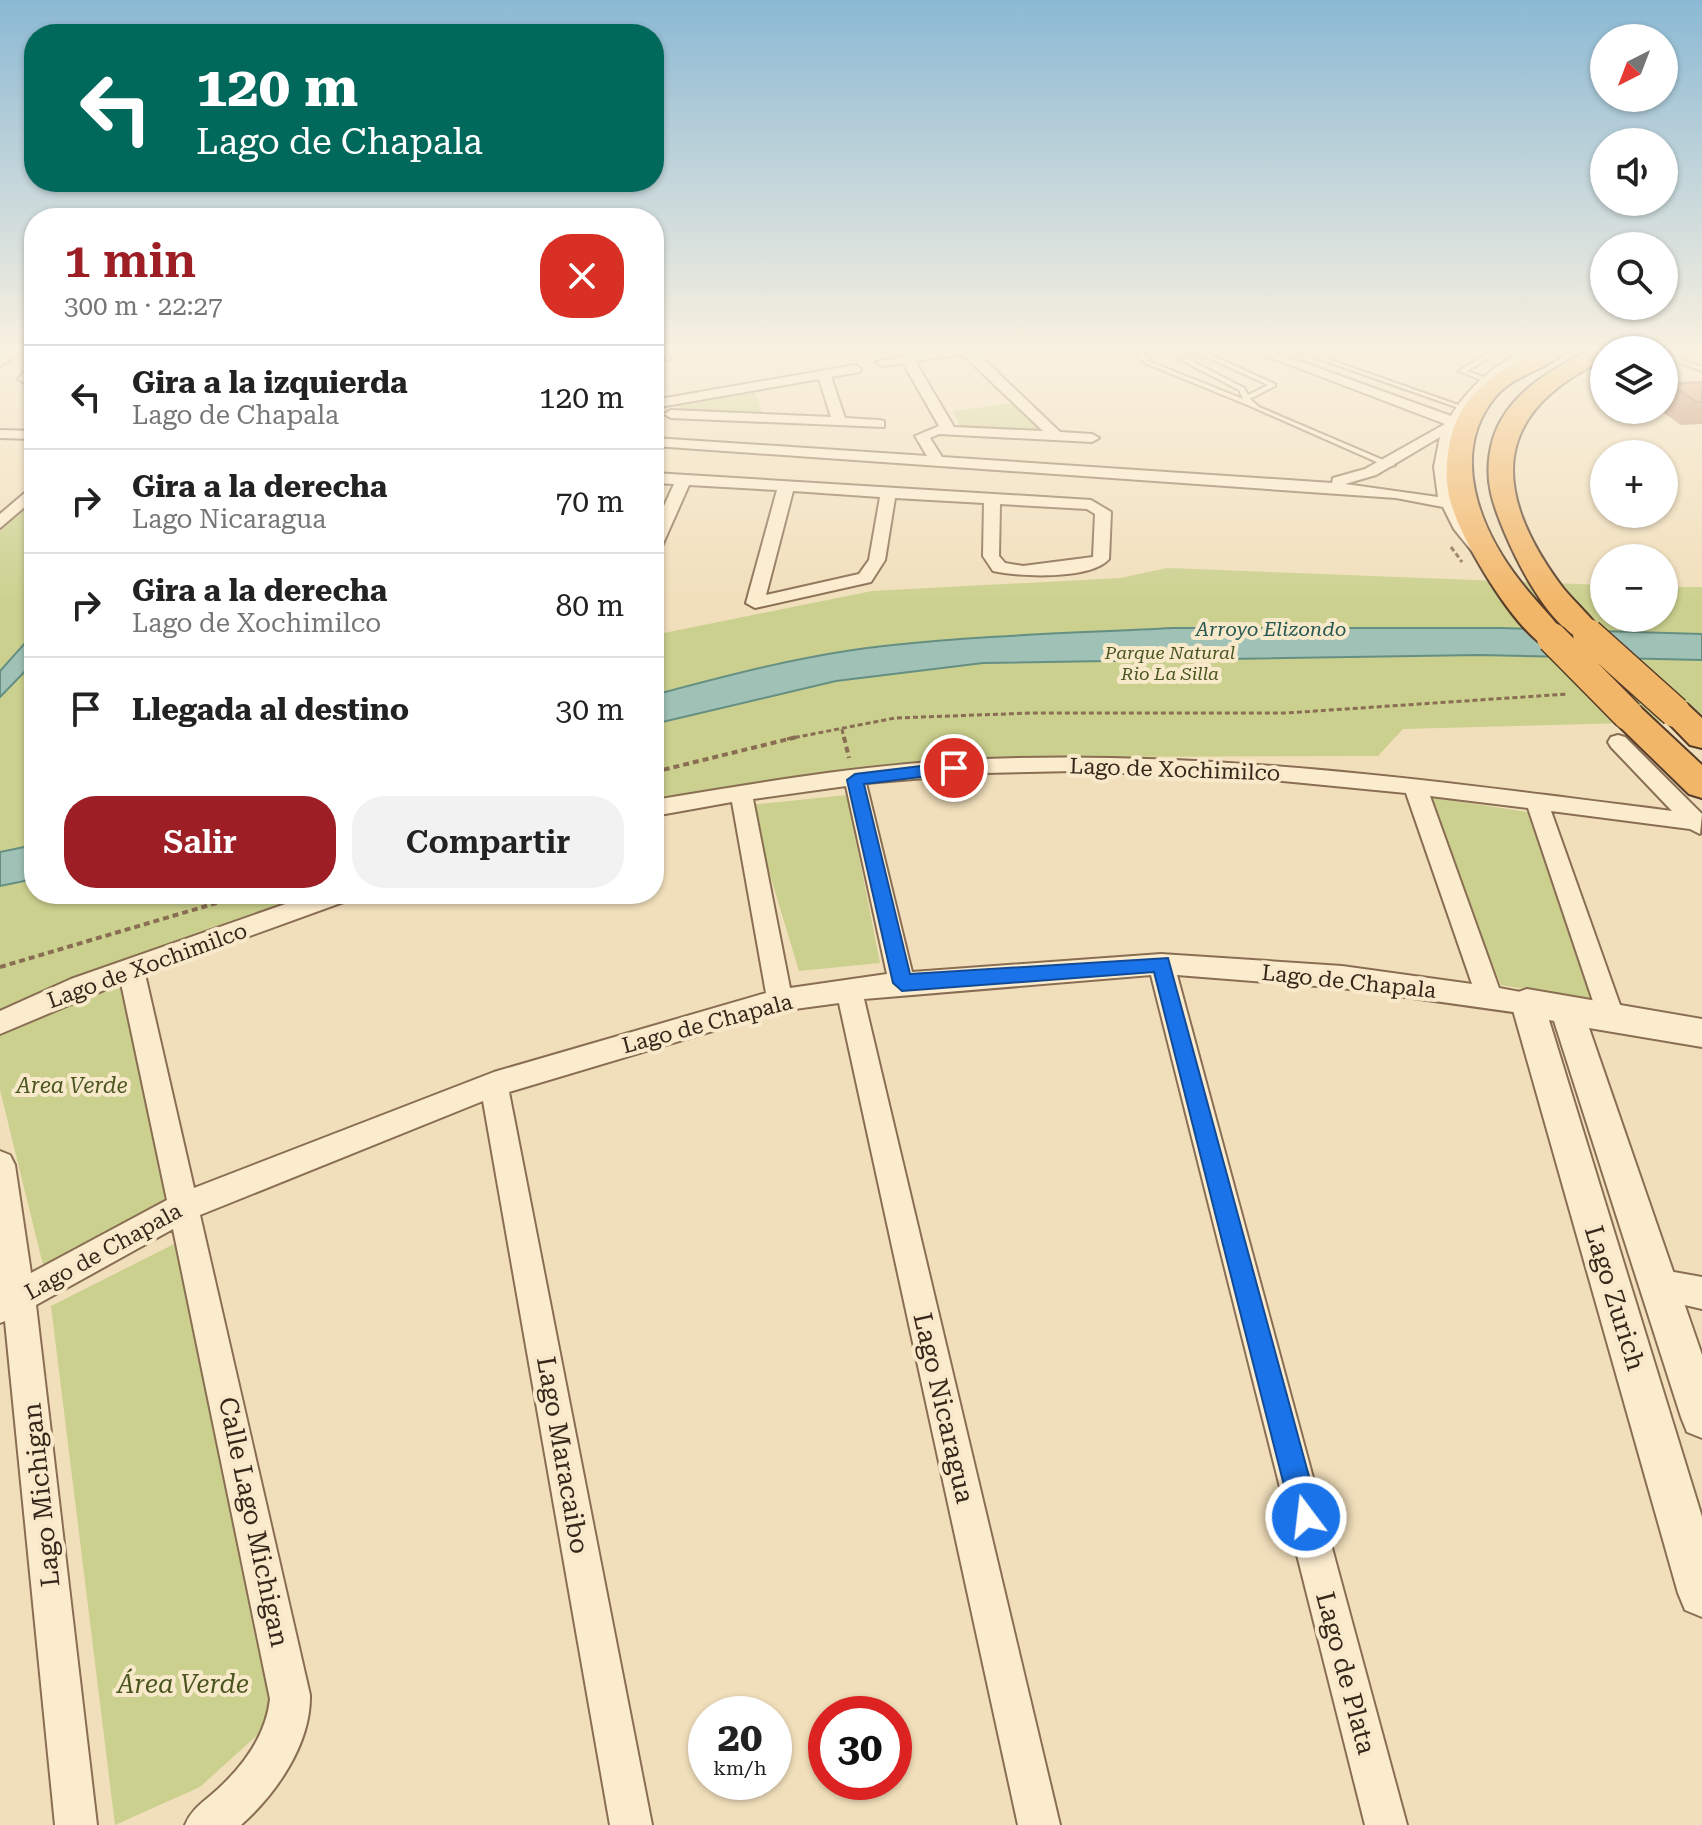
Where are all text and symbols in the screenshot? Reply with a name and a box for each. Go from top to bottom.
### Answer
north arrow [1590,24,1678,112]
map controls [1590,24,1678,632]
text: 120 m [196,54,358,120]
icon: left [64,56,168,160]
text: Lago de Chapala [196,121,483,163]
button: sound [1590,128,1678,216]
button: search [1590,232,1678,320]
text: 1 min [64,233,196,289]
button: close [540,234,624,318]
text: 300 m · 22:27 [64,291,223,321]
button: layers [1590,336,1678,424]
text: Gira a la izquierda [132,365,408,400]
icon: left [64,375,108,419]
text: 120 m [539,380,624,415]
text: Lago de Chapala [132,400,339,430]
button: + [1590,440,1678,528]
text: Gira a la derecha [132,469,387,504]
icon: right [64,479,108,523]
text: 70 m [555,484,624,519]
text: Lago Nicaragua [132,504,326,534]
button: − [1590,544,1678,632]
text: Gira a la derecha [132,573,387,608]
icon: right [64,583,108,627]
text: 80 m [555,588,624,623]
text: Lago de Xochimilco [132,608,381,638]
water label: Arroyo Elizondo [1195,617,1346,641]
park label: Parque Natural Rio La Silla [1104,642,1235,684]
icon: arrive [64,687,108,731]
text: Llegada al destino [132,692,409,727]
text: 30 m [555,692,624,727]
pin [920,734,988,802]
icon: arrive [932,746,976,790]
street label: Lago de Xochimilco [1069,753,1281,786]
button: Salir [64,796,336,888]
button: Compartir [352,796,624,888]
street label: Lago de Xochimilco [44,918,251,1013]
street label: Lago de Chapala [1260,960,1437,1003]
street label: Lago de Chapala [619,989,795,1058]
park label: Area Verde [14,1073,128,1098]
street label: Lago de Chapala [21,1198,186,1305]
street label: Lago Zurich [1579,1222,1651,1374]
street label: Lago Nicaragua [908,1310,980,1506]
street label: Lago Maracaibo [531,1354,595,1556]
street label: Calle Lago Michigan [213,1394,295,1650]
street label: Lago Michigan [16,1401,66,1589]
position arrow [1264,1475,1348,1559]
street label: Lago de Plata [1310,1589,1382,1757]
park label: Área Verde [115,1668,249,1699]
speed limit sign: 30 [808,1696,912,1800]
text: 20 [718,1714,762,1761]
text: km/h [713,1756,767,1780]

